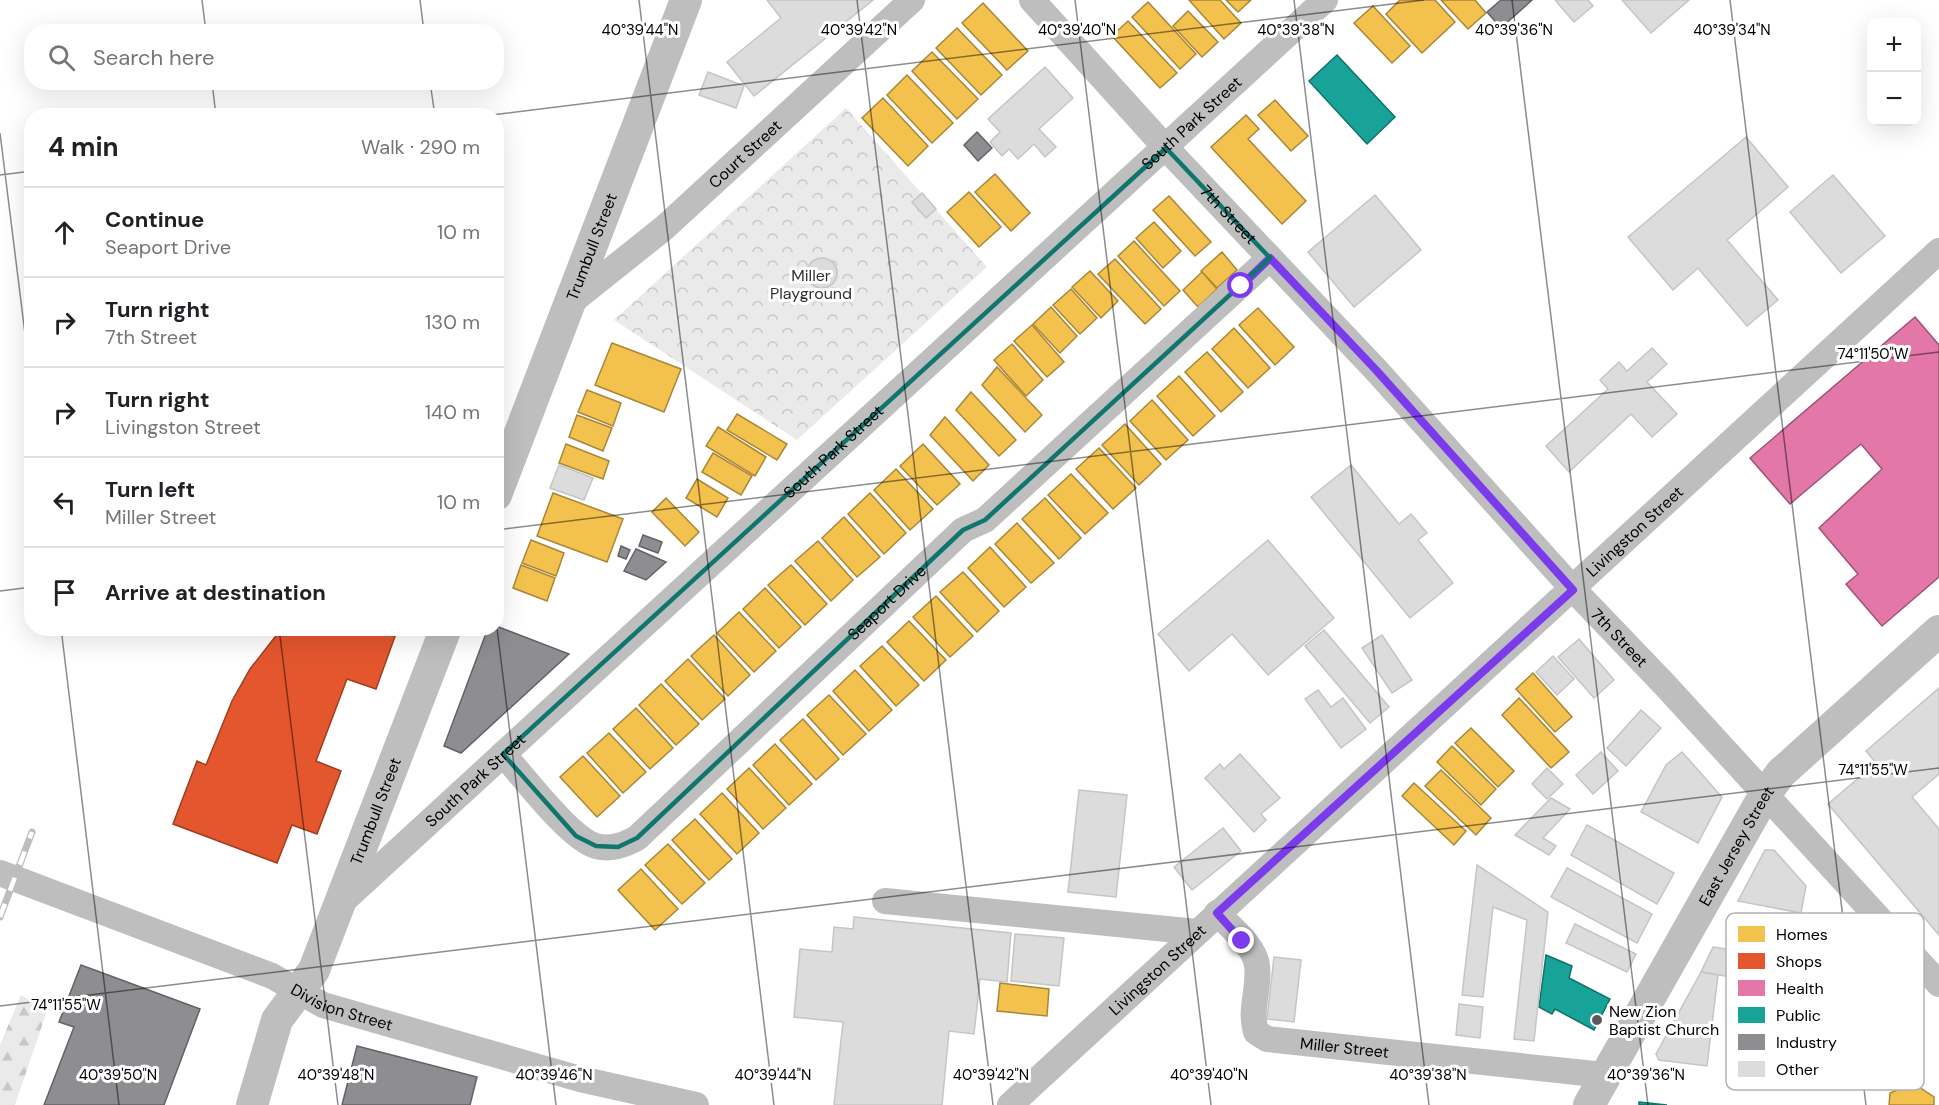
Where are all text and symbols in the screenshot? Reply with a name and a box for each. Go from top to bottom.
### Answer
map controls [1867,18,1921,126]
button: + [1867,18,1921,72]
text: 40°39'44"N [602,20,678,40]
text: 40°39'42"N [821,20,897,40]
text: 40°39'40"N [1038,20,1116,40]
text: 40°39'38"N [1257,20,1335,40]
text: 40°39'36"N [1475,20,1553,40]
text: 40°39'34"N [1693,20,1771,40]
search box [24,24,504,90]
icon: search [45,41,78,74]
text: Search here [93,43,214,72]
street label: South Park Street [1137,72,1246,174]
button: − [1867,72,1921,126]
street label: Court Street [704,115,786,193]
text: 4 min [48,130,119,164]
text: Walk · 290 m [361,134,480,160]
street label: 7th Street [1195,181,1261,249]
street label: Trumbull Street [562,190,622,304]
text: Continue [105,205,204,234]
icon: ahead [48,216,81,249]
text: 10 m [437,219,480,245]
text: Seaport Drive [105,234,231,260]
park label: Miller Playground [770,265,852,304]
route start [1227,272,1253,298]
text: Turn right [105,295,210,324]
icon: right [48,306,81,339]
text: 130 m [425,309,480,335]
text: 7th Street [105,324,197,350]
text: 74°11'50"W [1838,344,1909,364]
text: Turn right [105,385,210,414]
icon: right [48,396,81,429]
text: 140 m [425,399,480,425]
street label: South Park Street [779,400,888,503]
text: Livingston Street [105,414,261,440]
text: Turn left [105,475,195,504]
street label: Livingston Street [1582,482,1688,581]
icon: left [48,486,81,519]
text: 10 m [437,489,480,515]
text: Miller Street [105,504,216,530]
street label: Seaport Drive [843,560,931,645]
icon: arrive [48,576,81,609]
text: Arrive at destination [105,578,326,607]
street label: 7th Street [1586,604,1652,672]
street label: South Park Street [421,729,530,832]
street label: Trumbull Street [346,755,406,868]
text: 74°11'55"W [1838,760,1908,780]
street label: East Jersey Street [1694,782,1779,910]
legend [1726,913,1924,1090]
street label: Livingston Street [1105,920,1211,1020]
text: Homes [1776,924,1828,945]
route end [1228,927,1254,953]
text: Shops [1776,951,1822,972]
text: Health [1776,978,1824,999]
street label: Division Street [287,979,395,1036]
text: 74°11'55"W [31,995,101,1015]
place label: New Zion Baptist Church [1609,1001,1719,1040]
text: Public [1776,1005,1821,1026]
marker: New Zion Baptist Church [1590,1013,1604,1027]
text: Industry [1776,1032,1837,1053]
street label: Miller Street [1299,1033,1390,1063]
text: Other [1776,1059,1819,1080]
text: 40°39'50"N [79,1065,157,1085]
text: 40°39'48"N [298,1065,374,1085]
text: 40°39'46"N [515,1065,593,1085]
text: 40°39'44"N [735,1065,811,1085]
text: 40°39'42"N [953,1065,1029,1085]
text: 40°39'40"N [1170,1065,1248,1085]
text: 40°39'38"N [1389,1065,1467,1085]
text: 40°39'36"N [1607,1065,1685,1085]

